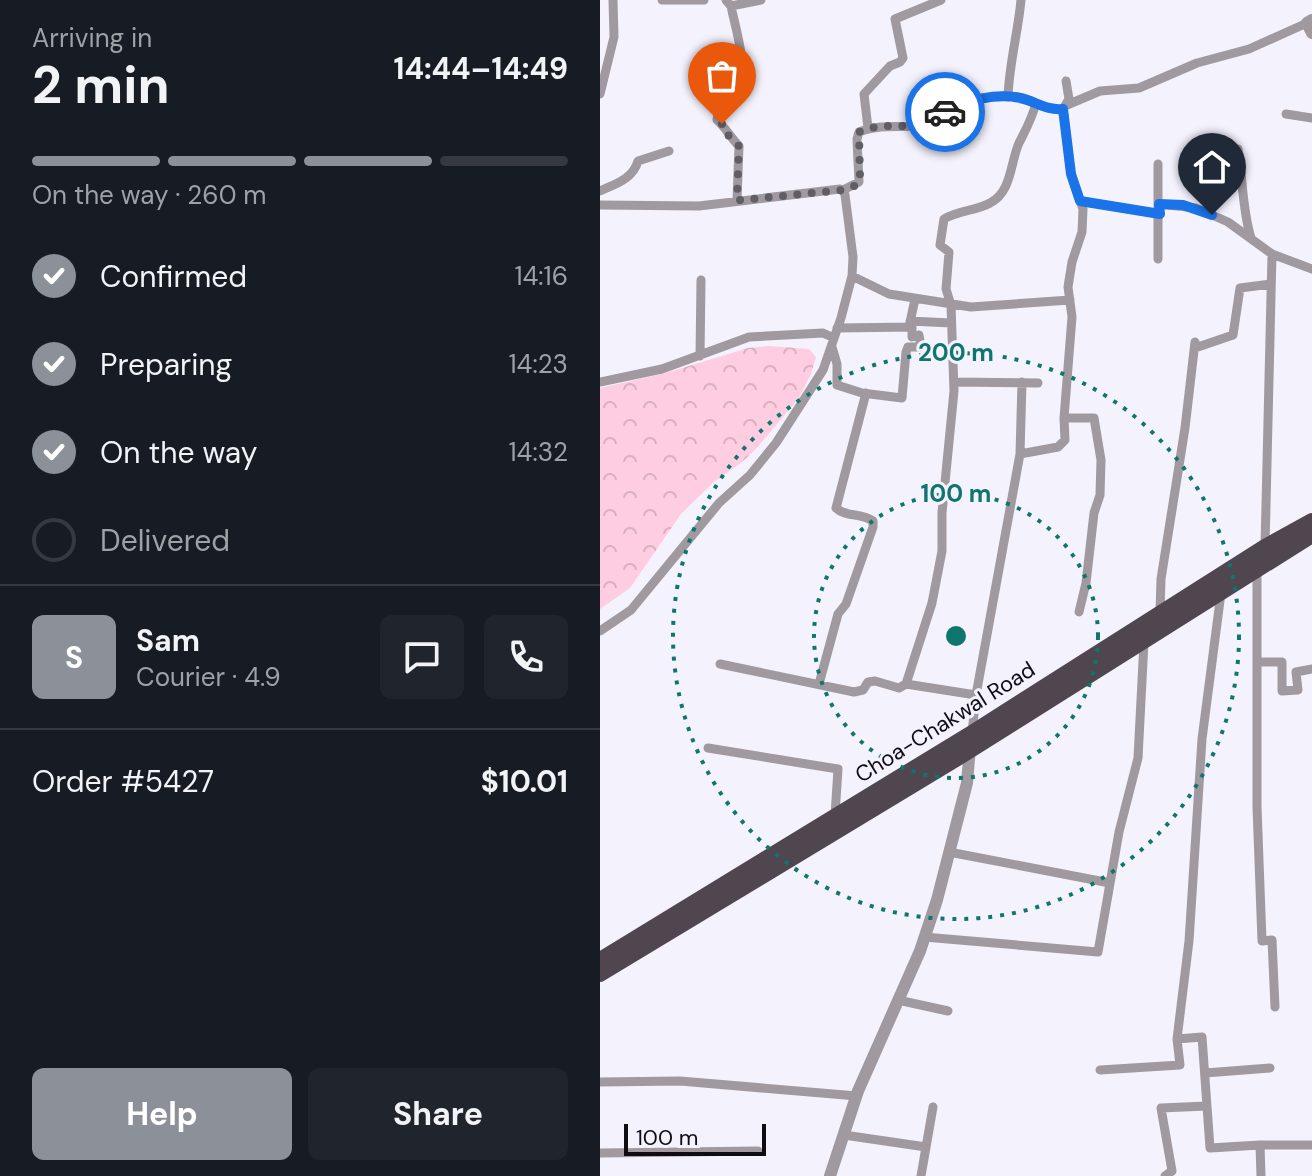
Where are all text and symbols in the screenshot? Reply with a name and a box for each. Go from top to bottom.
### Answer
text: Arriving in [32,21,152,55]
pin [688,42,756,124]
text: 14:44–14:49 [393,49,568,88]
text: 2 min [32,51,170,119]
icon: bag [700,54,744,98]
courier [905,72,985,152]
icon: car [923,90,967,134]
pin [1178,133,1246,215]
icon: home [1190,145,1234,189]
text: On the way · 260 m [32,178,267,212]
icon: check [32,254,76,298]
text: Confirmed [100,257,247,296]
text: 14:16 [514,259,568,293]
text: 200 m [918,337,994,368]
icon: check [32,342,76,386]
text: Preparing [100,345,232,384]
text: 14:23 [509,347,568,381]
icon: check [32,430,76,474]
text: On the way [100,433,257,472]
text: 14:32 [509,435,568,469]
text: 100 m [921,478,991,509]
text: Delivered [100,521,230,560]
button: chat [380,615,464,699]
button: phone [484,615,568,699]
text: Sam [136,621,200,660]
centre of rings [942,622,970,650]
text: S [65,638,83,677]
street label: Choa-Chakwal Road [849,655,1041,789]
text: Courier · 4.9 [136,660,281,694]
text: Order #5427 [32,762,214,801]
text: $10.01 [481,762,568,801]
button: Help [32,1068,292,1160]
button: Share [308,1068,568,1160]
scale bar [624,1120,766,1156]
text: 100 m [636,1123,698,1152]

